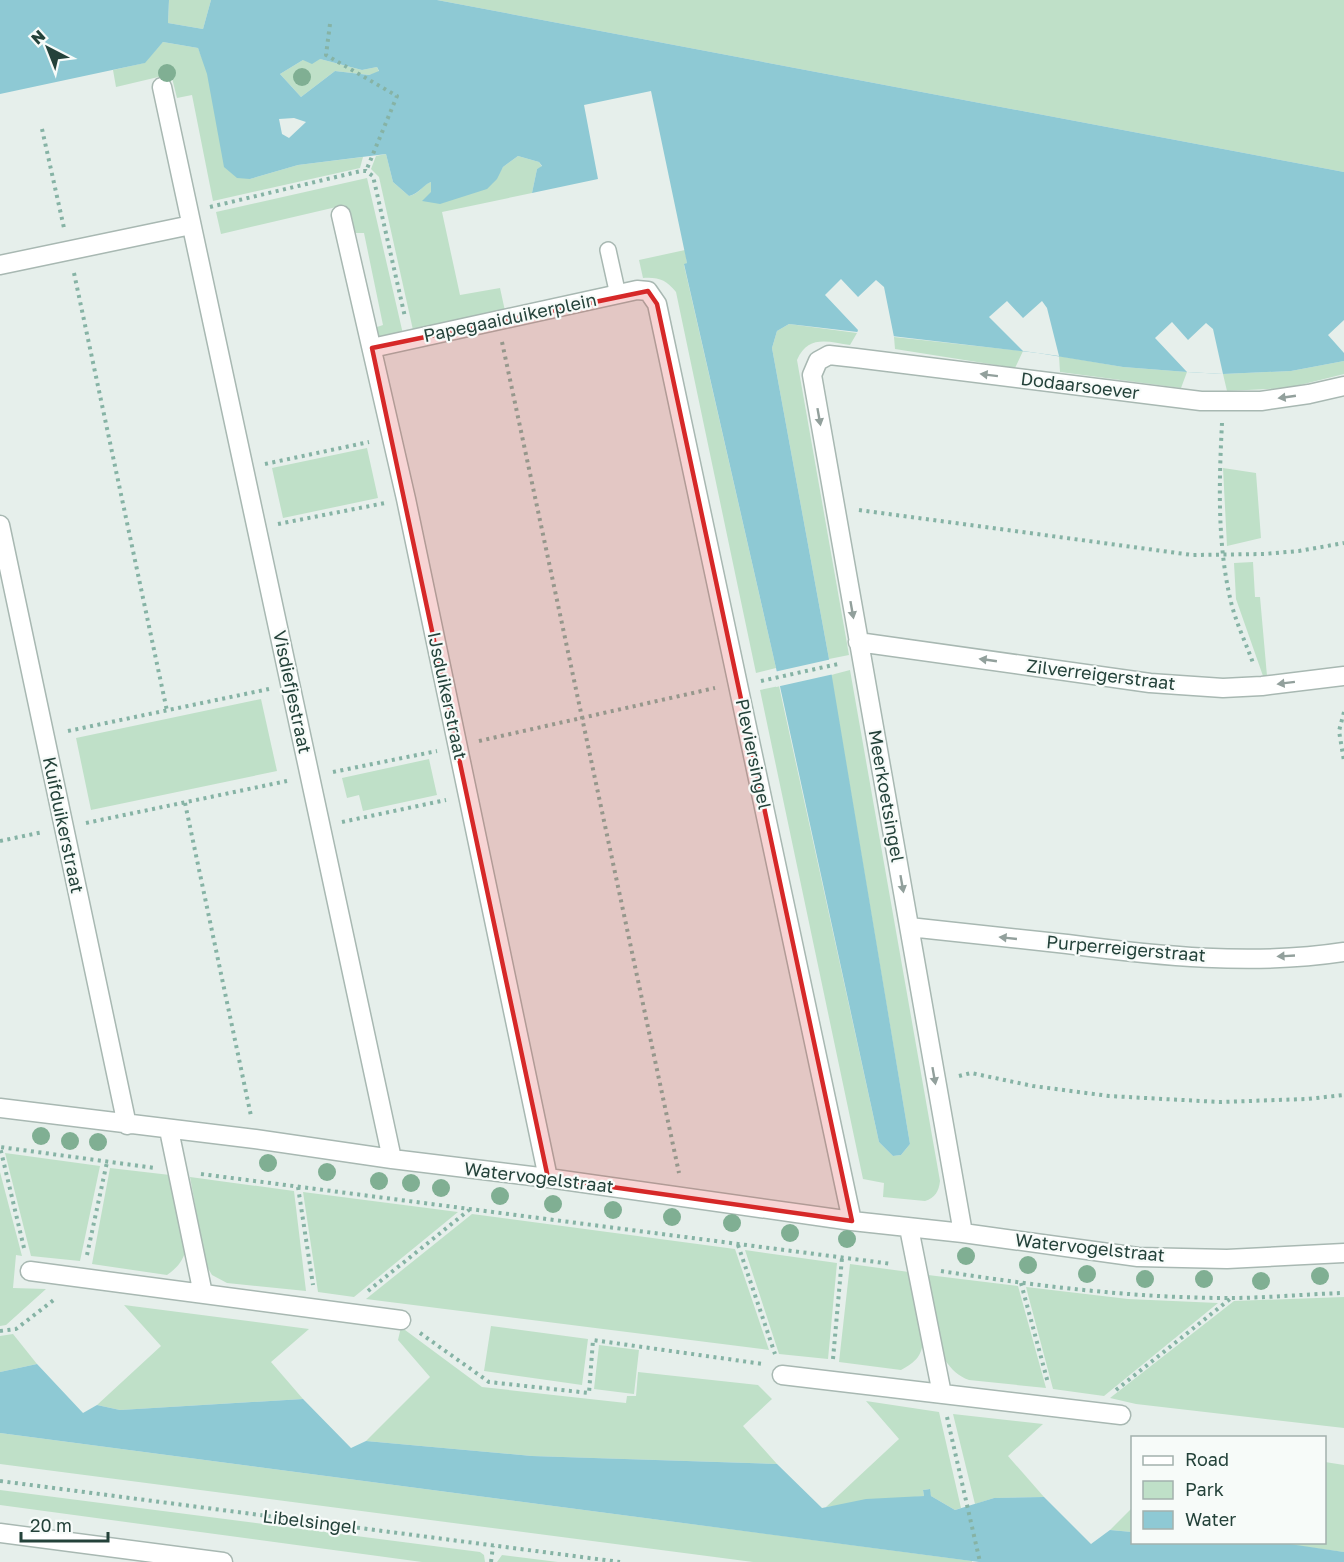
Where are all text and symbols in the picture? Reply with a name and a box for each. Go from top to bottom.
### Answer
north arrow [18,18,78,78]
text: N [27,25,49,48]
street label: Papegaaiduikerplein [421,288,598,346]
street label: Dodaarsoever [1020,367,1141,403]
one-way arrow [979,370,998,379]
one-way arrow [1277,393,1296,402]
one-way arrow [815,408,824,427]
one-way arrow [848,600,857,619]
street label: Visdiefjestraat [269,628,317,755]
street label: IJsduikerstraat [424,630,472,762]
street label: Zilverreigerstraat [1025,654,1177,694]
one-way arrow [978,656,997,665]
one-way arrow [1276,678,1295,688]
street label: Pleviersingel [732,696,776,811]
street label: Meerkoetsingel [864,728,910,864]
street label: Kuifduikerstraat [39,754,89,895]
one-way arrow [897,875,906,894]
street label: Purperreigerstraat [1046,930,1207,966]
one-way arrow [998,933,1017,943]
one-way arrow [1276,952,1295,961]
one-way arrow [930,1067,939,1086]
street label: Watervogelstraat [463,1157,615,1197]
street label: Watervogelstraat [1014,1228,1166,1266]
legend [1131,1436,1326,1544]
text: Road [1185,1448,1229,1470]
text: Park [1185,1478,1224,1500]
street label: Libelsingel [262,1504,359,1538]
scale bar [21,1505,108,1543]
text: Water [1185,1508,1236,1530]
text: 20 m [30,1514,72,1536]

